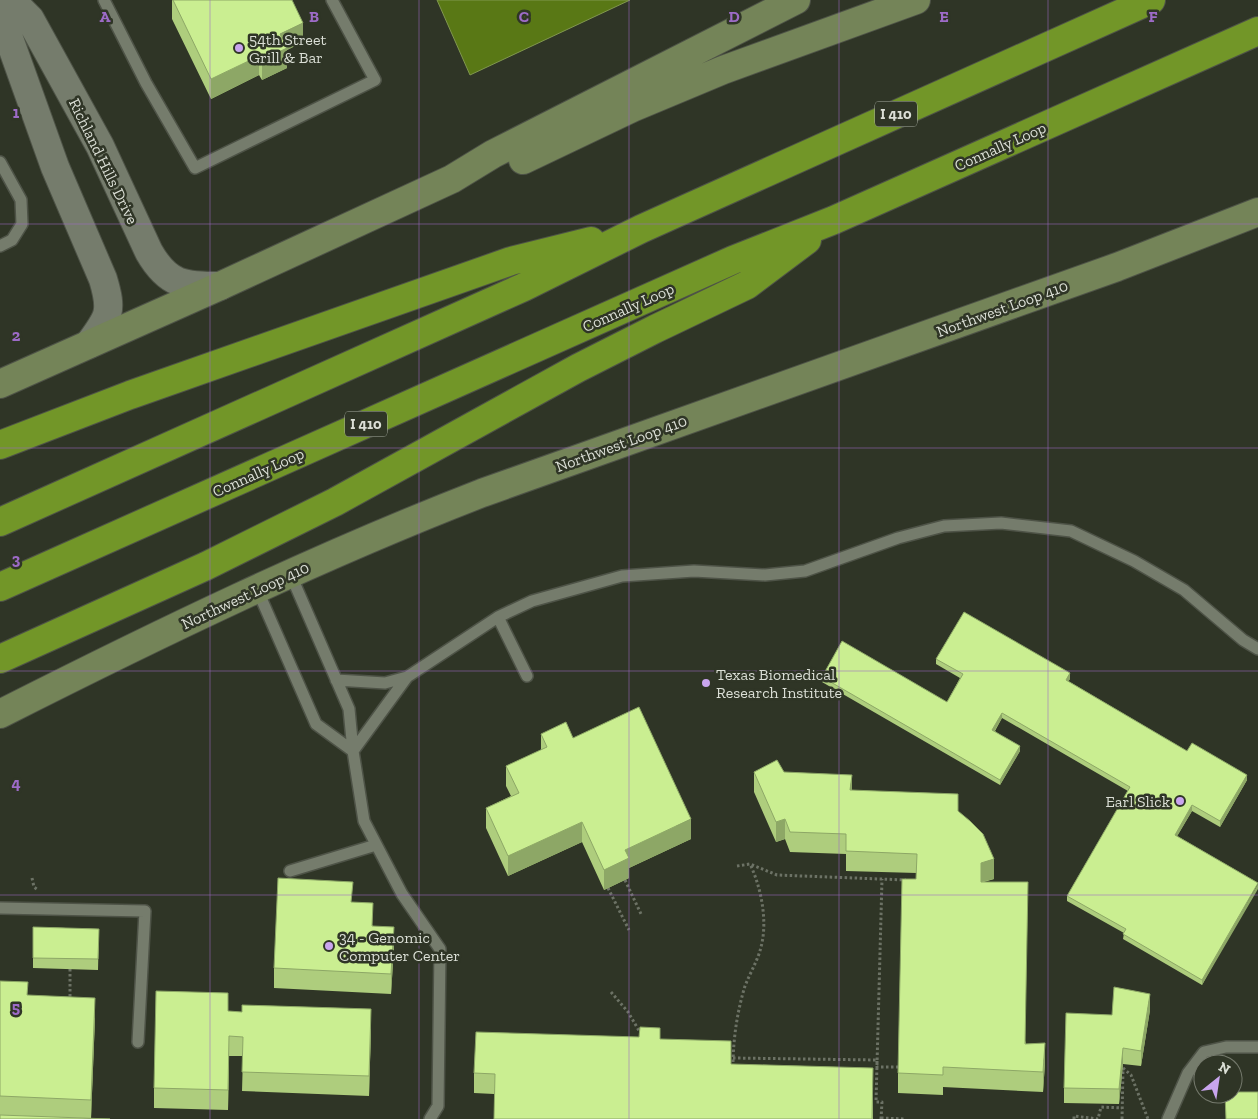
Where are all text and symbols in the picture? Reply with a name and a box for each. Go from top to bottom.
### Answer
text: A [100,7,111,26]
text: B [309,7,319,26]
text: C [519,7,529,26]
text: D [728,7,740,26]
text: E [939,7,949,26]
text: F [1148,7,1158,26]
place label: 54th Street Grill & Bar [249,30,326,67]
marker: 54th Street Grill & Bar [233,42,245,54]
street label: Richland Hills Drive [65,95,142,227]
road number: I 410 [875,102,917,126]
text: 1 [13,103,20,122]
street label: Connally Loop [951,118,1049,175]
street label: Northwest Loop 410 [934,276,1071,341]
street label: Connally Loop [579,279,677,336]
text: 2 [12,326,21,345]
street label: Northwest Loop 410 [553,411,690,476]
road number: I 410 [345,412,387,436]
street label: Connally Loop [209,444,307,501]
text: 3 [12,550,21,569]
street label: Northwest Loop 410 [178,558,312,633]
place label: Texas Biomedical Research Institute [716,665,842,702]
marker: Texas Biomedical Research Institute [700,677,712,689]
text: 4 [11,774,21,793]
place label: Earl Slick [1105,792,1171,811]
marker: Earl Slick [1174,795,1186,807]
place label: 34 - Genomic Computer Center [339,928,460,965]
marker: 34 - Genomic Computer Center [323,940,335,952]
text: 5 [12,998,20,1017]
north arrow [1193,1054,1243,1104]
text: N [1215,1058,1233,1078]

